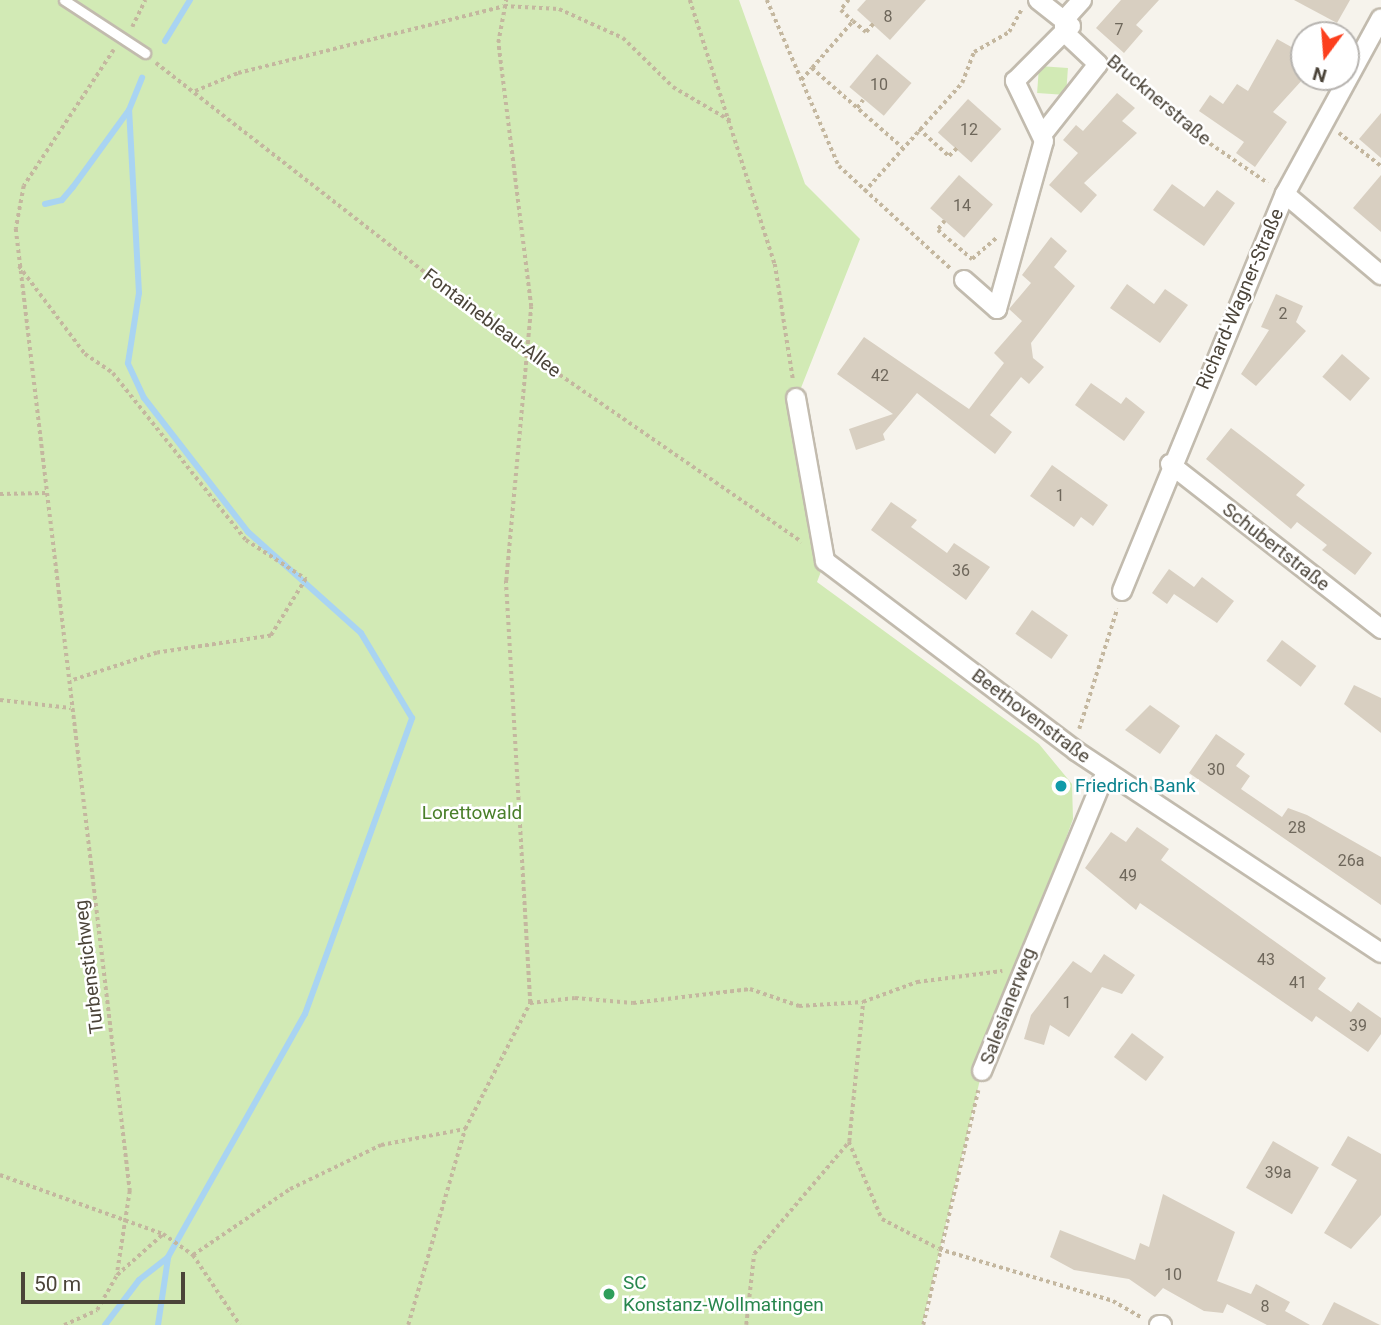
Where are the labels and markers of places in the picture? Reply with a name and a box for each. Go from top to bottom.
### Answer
place label: Friedrich Bank [1075,775,1196,797]
marker: Friedrich Bank [1053,778,1069,794]
place label: SC Konstanz-Wollmatingen [623,1272,824,1316]
marker: SC Konstanz-Wollmatingen [601,1286,617,1302]

